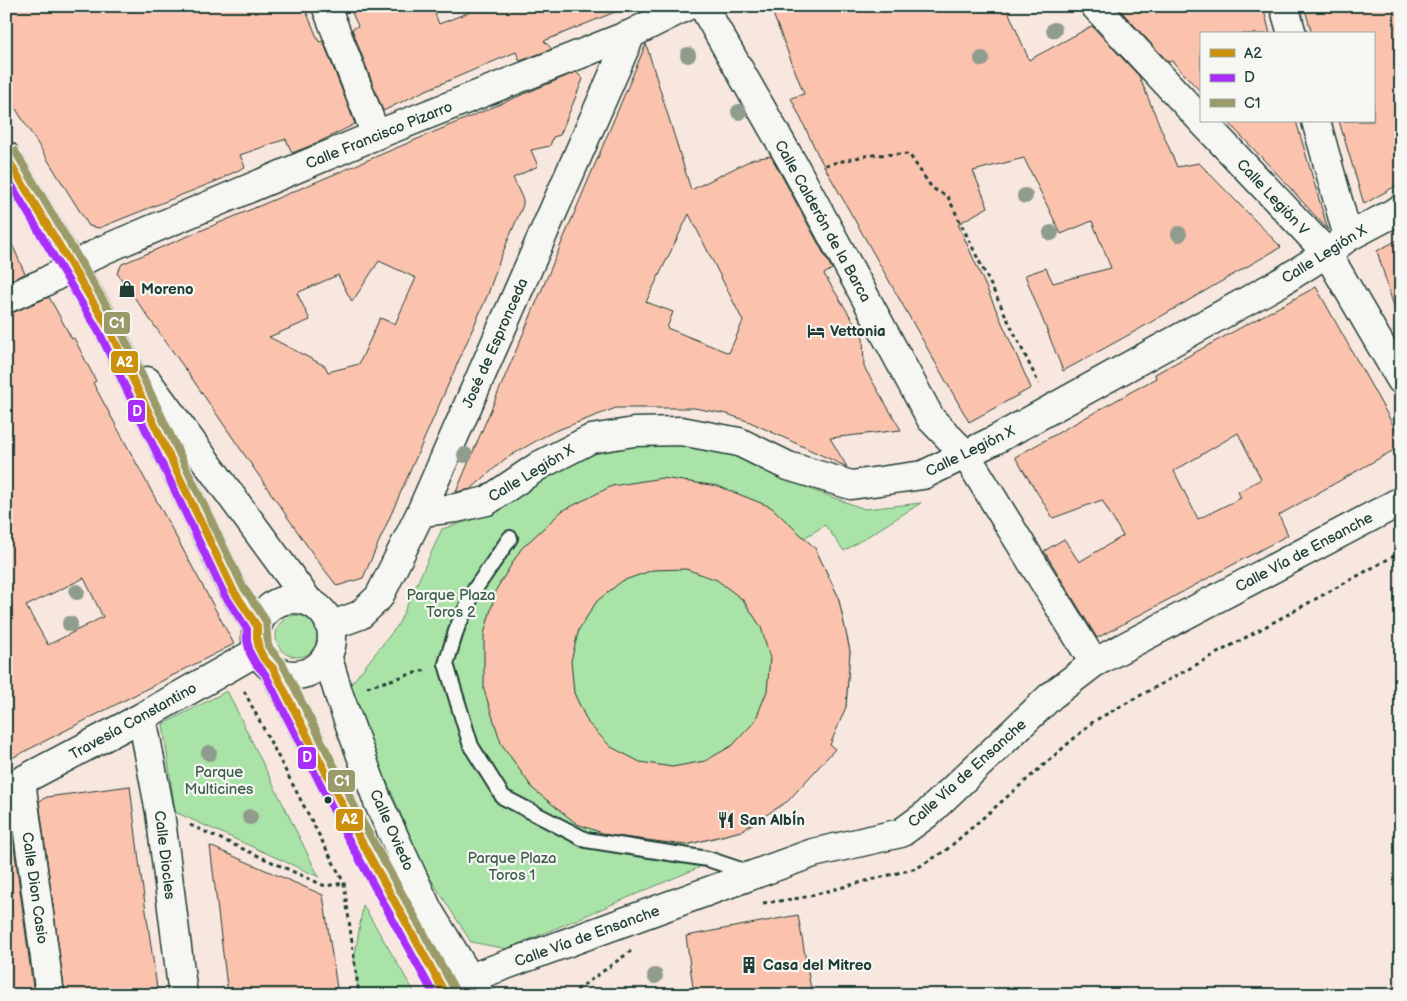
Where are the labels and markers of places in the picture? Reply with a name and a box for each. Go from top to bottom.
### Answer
shop icon: Moreno [117,279,137,299]
place label: Moreno [141,280,194,299]
hotel icon: Vettonia [806,321,826,341]
place label: Vettonia [830,322,886,341]
unlabelled marker [323,795,333,805]
restaurant icon: San Albĺn [716,810,736,830]
place label: San Albĺn [740,810,805,830]
building icon: Casa del Mitreo [739,955,759,975]
place label: Casa del Mitreo [763,956,872,975]

